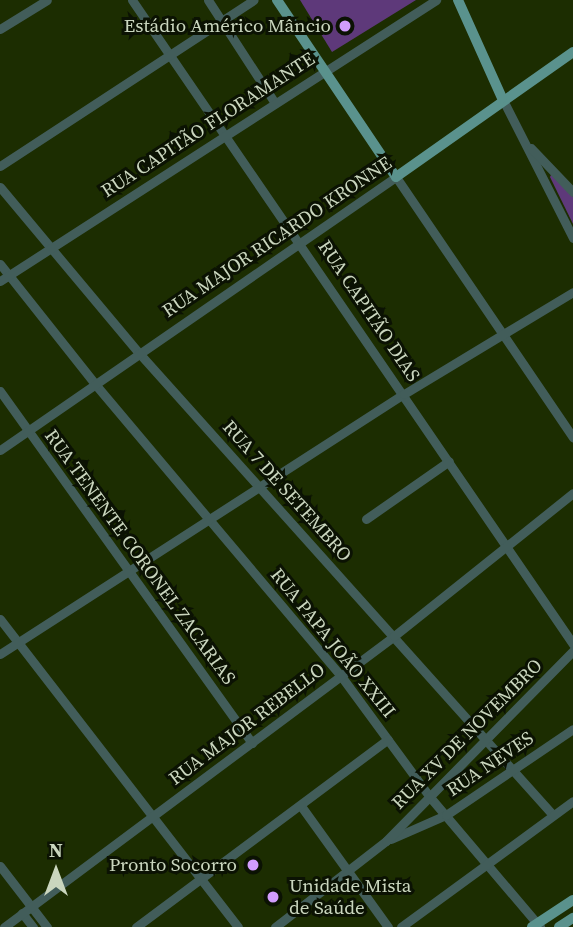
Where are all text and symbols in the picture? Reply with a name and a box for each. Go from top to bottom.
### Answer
place label: Estádio Américo Mâncio [124,15,331,37]
marker: Estádio Américo Mâncio [337,18,353,34]
street label: RUA CAPITÃO FLORAMANTE [97,47,319,203]
street label: RUA MAJOR RICARDO KRONNE [158,152,396,322]
street label: RUA CAPITÃO DIAS [313,236,425,386]
street label: RUA 7 DE SETEMBRO [218,416,356,566]
street label: RUA TENENTE CORONEL ZACARIAS [40,425,240,689]
street label: RUA PAPA JOÃO XXIII [266,564,400,722]
street label: RUA XV DE NOVEMBRO [387,654,547,814]
street label: RUA MAJOR REBELLO [165,658,329,790]
street label: RUA NEVES [442,727,538,801]
north arrow [21,836,91,906]
text: N [49,837,63,863]
place label: Pronto Socorro [109,854,237,876]
marker: Pronto Socorro [243,855,263,875]
place label: Unidade Mista de Saúde [289,875,411,919]
marker: Unidade Mista de Saúde [263,887,283,907]

